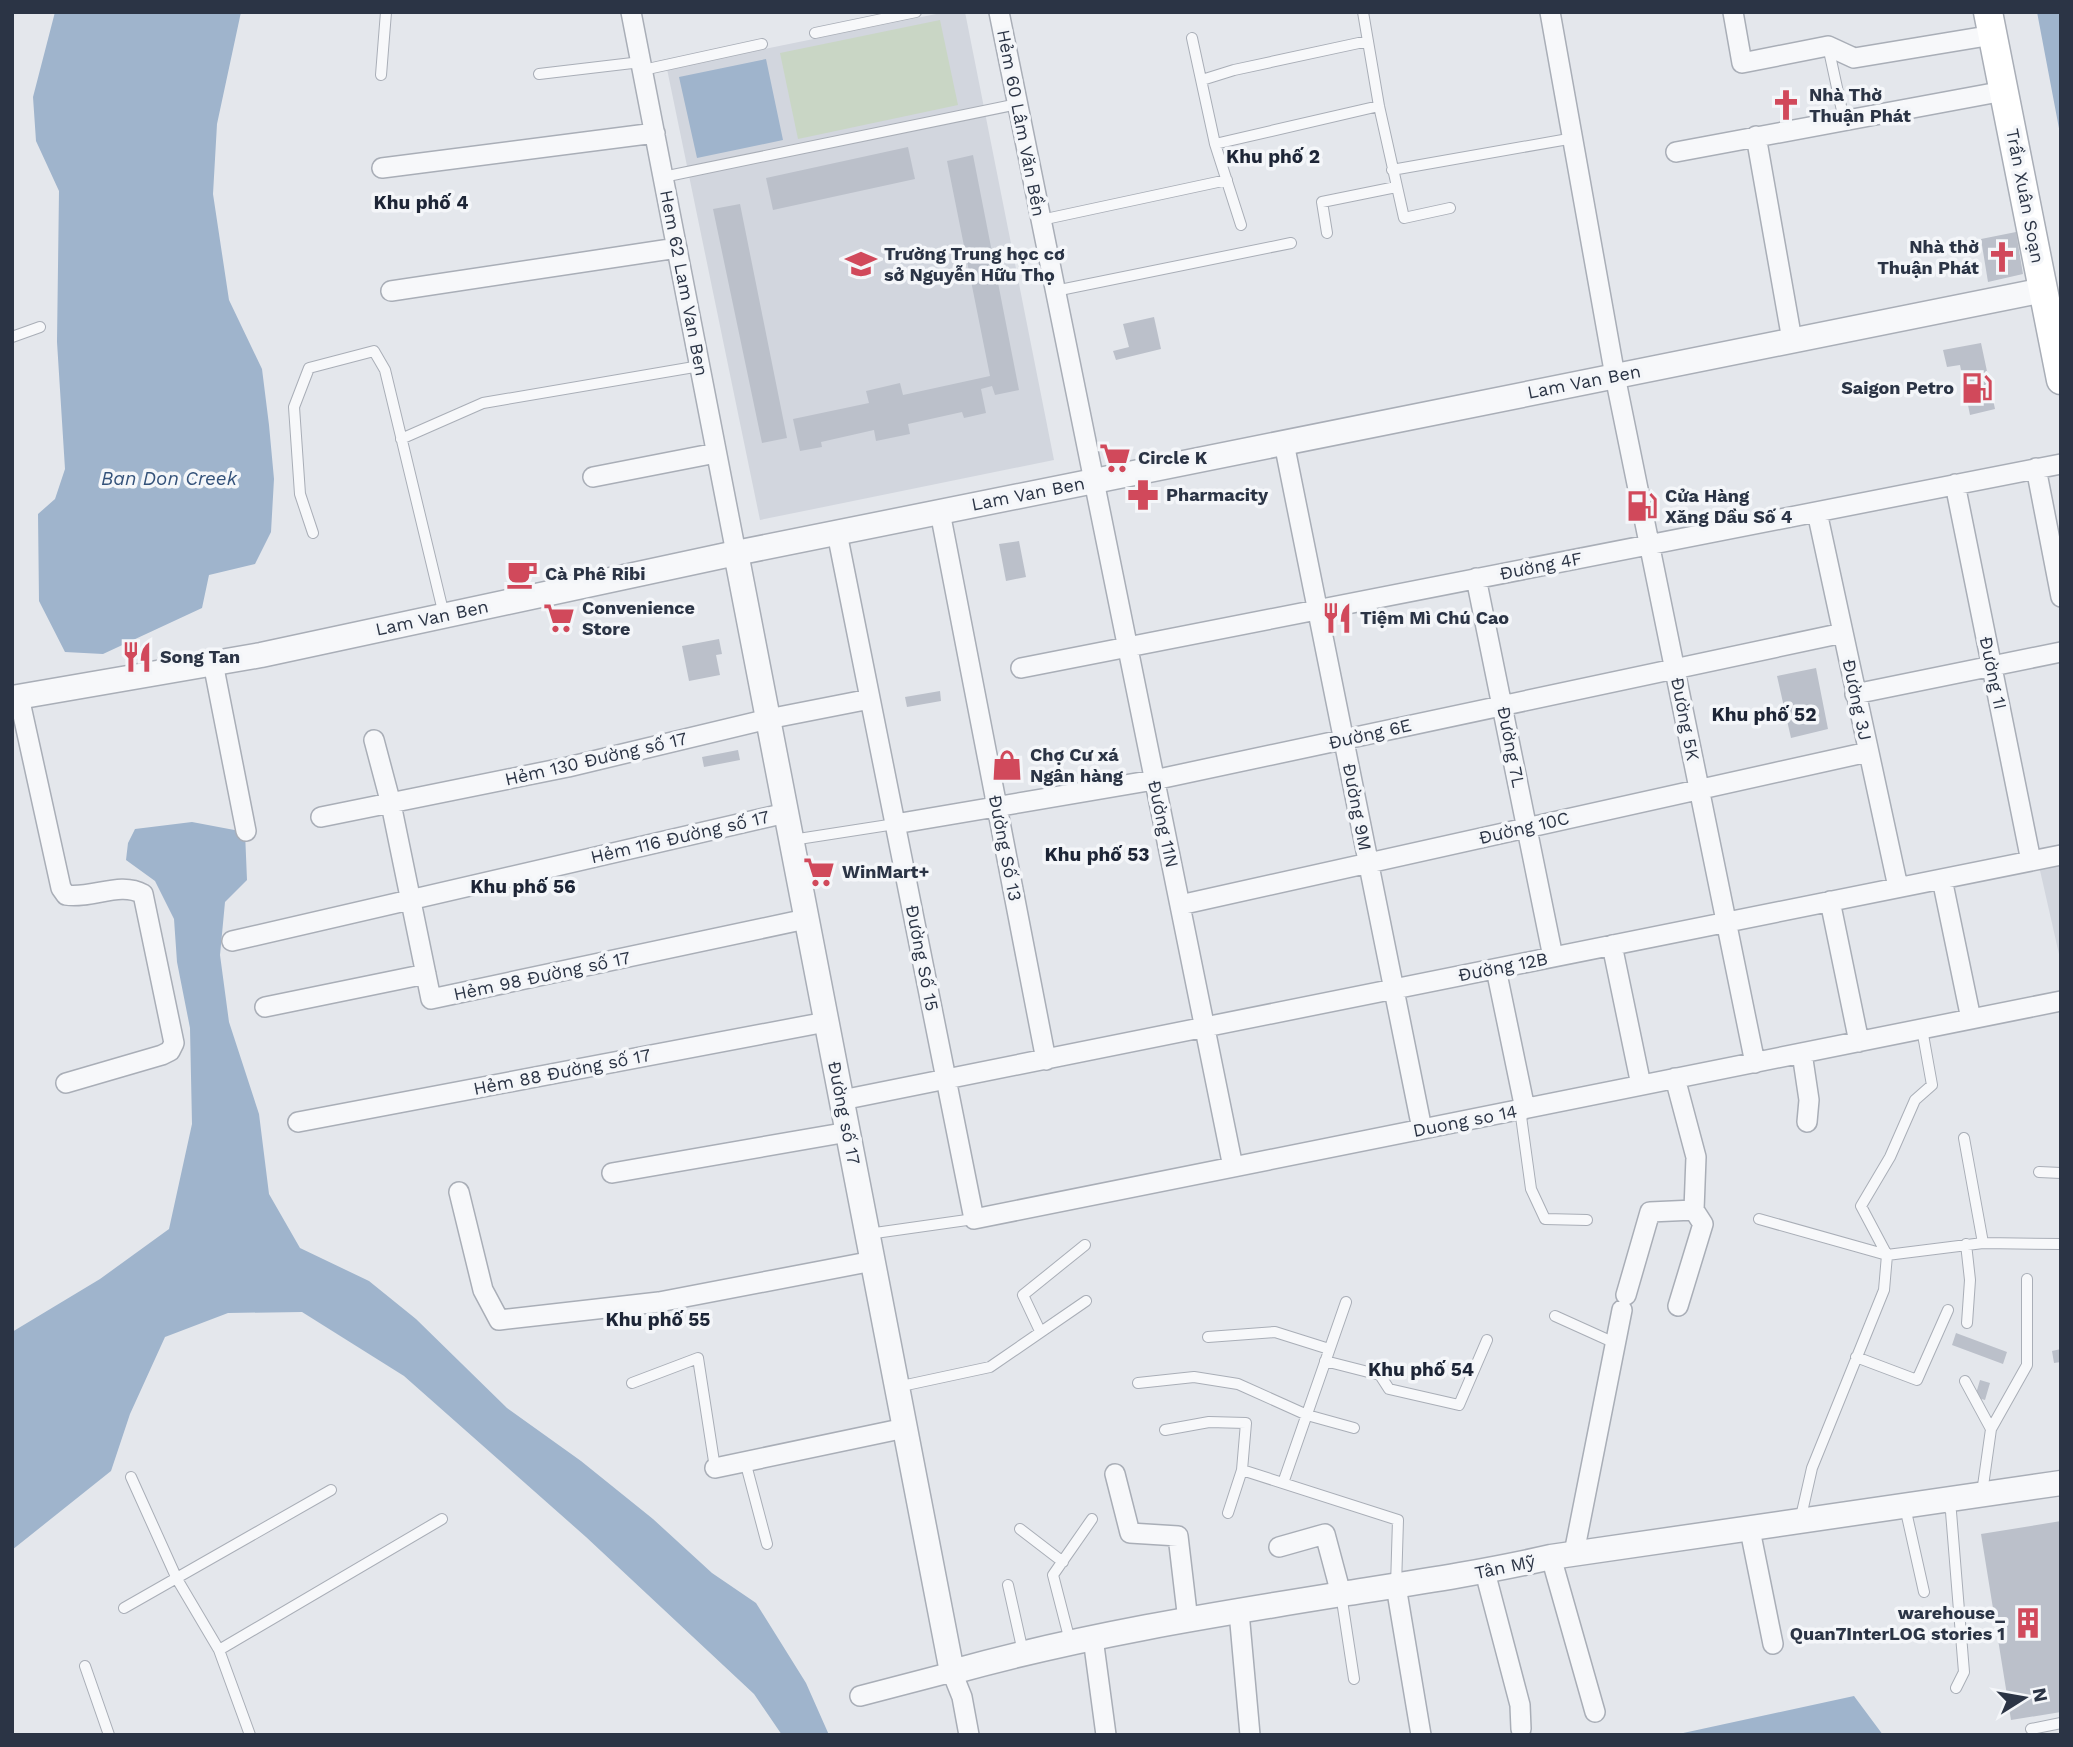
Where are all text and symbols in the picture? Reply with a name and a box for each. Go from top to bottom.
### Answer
street label: Hẻm 60 Lâm Văn Bền [993,28,1050,218]
place label: Nhà Thờ Thuận Phát [1809,84,1911,126]
church icon: Nhà Thờ Thuận Phát [1769,88,1803,122]
street label: Trần Xuân Soạn [2002,127,2049,265]
district label: Khu phố 2 [1226,145,1320,168]
street label: Hem 62 Lam Van Ben [656,188,713,378]
district label: Khu phố 4 [374,191,468,214]
place label: Nhà thờ Thuận Phát [1877,236,1979,278]
church icon: Nhà thờ Thuận Phát [1985,240,2019,274]
place label: Trường Trung học cơ sở Nguyễn Hữu Thọ [884,243,1065,285]
school or university icon: Trường Trung học cơ sở Nguyễn Hữu Thọ [844,247,878,281]
street label: Lam Van Ben [1525,360,1642,403]
fuel station icon: Saigon Petro [1960,371,1994,405]
place label: Saigon Petro [1841,377,1954,398]
supermarket icon: Circle K [1098,441,1132,475]
place label: Circle K [1138,447,1208,468]
water label: Ban Don Creek [101,467,238,490]
street label: Lam Van Ben [969,472,1086,515]
pharmacy icon: Pharmacity [1126,478,1160,512]
place label: Pharmacity [1166,484,1269,505]
place label: Cửa Hàng Xăng Dầu Số 4 [1665,485,1793,527]
fuel station icon: Cửa Hàng Xăng Dầu Số 4 [1625,489,1659,523]
street label: Đường 4F [1498,547,1584,584]
cafe icon: Cà Phê Ribi [505,557,539,591]
place label: Cà Phê Ribi [545,563,646,584]
street label: Lam Van Ben [373,595,490,640]
place label: Convenience Store [582,597,695,639]
supermarket icon: Convenience Store [542,601,576,635]
restaurant icon: Tiệm Mì Chú Cao [1320,601,1354,635]
place label: Tiệm Mì Chú Cao [1360,607,1509,628]
street label: Đường 1I [1976,635,2011,711]
restaurant icon: Song Tan [120,640,154,674]
place label: Song Tan [160,646,240,667]
street label: Đường 3J [1839,657,1876,743]
street label: Đường 5K [1667,676,1704,762]
district label: Khu phố 52 [1711,703,1817,726]
street label: Đường 7L [1493,705,1530,789]
street label: Đường 6E [1326,714,1413,753]
street label: Hẻm 130 Đường số 17 [503,727,689,790]
place label: Chợ Cư xá Ngân hàng [1030,744,1124,786]
shop icon: Chợ Cư xá Ngân hàng [990,748,1024,782]
street label: Đường 9M [1339,761,1376,852]
street label: Đường 11N [1144,778,1183,870]
street label: Đường Số 13 [985,793,1026,903]
street label: Hẻm 116 Đường số 17 [589,806,771,867]
street label: Đường 10C [1477,807,1571,848]
district label: Khu phố 53 [1045,843,1150,866]
supermarket icon: WinMart+ [802,855,836,889]
place label: WinMart+ [842,861,929,882]
district label: Khu phố 56 [470,875,576,898]
street label: Đường Số 15 [902,903,943,1013]
street label: Hẻm 98 Đường số 17 [452,946,632,1005]
street label: Đường 12B [1456,948,1550,985]
street label: Hẻm 88 Đường số 17 [471,1044,652,1099]
street label: Đường số 17 [824,1059,865,1167]
street label: Duong so 14 [1411,1100,1519,1141]
district label: Khu phố 55 [606,1308,710,1331]
district label: Khu phố 54 [1368,1358,1474,1381]
street label: Tân Mỹ [1473,1550,1538,1583]
place label: warehouse_ Quan7InterLOG stories 1 [1790,1602,2005,1644]
building icon: warehouse_ Quan7InterLOG stories 1 [2011,1606,2045,1640]
north arrow [1989,1663,2059,1733]
text: N [2028,1686,2053,1704]

